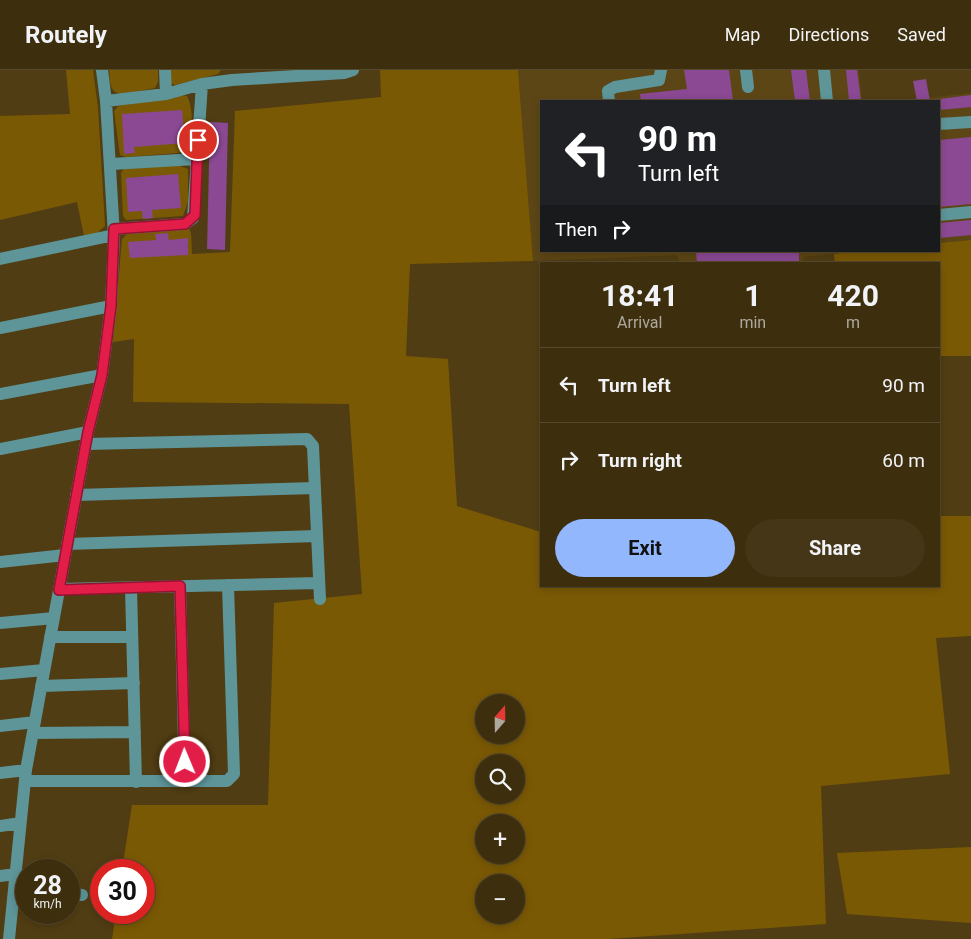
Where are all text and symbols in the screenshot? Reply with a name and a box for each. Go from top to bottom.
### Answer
text: Routely [25,21,107,49]
text: Map [725,24,760,45]
text: Directions [788,24,869,45]
text: Saved [897,24,946,45]
pin [177,119,219,161]
text: 90 m [638,119,717,160]
icon: left [555,120,620,185]
icon: arrive [184,126,212,154]
text: Turn left [638,161,719,186]
icon: right [607,215,635,243]
text: Then [555,218,597,241]
text: 18:41 [601,278,678,313]
text: 1 [744,278,761,313]
text: 420 [827,278,879,313]
text: Arrival [617,313,662,332]
text: min [739,313,766,332]
text: m [846,313,860,332]
icon: left [555,371,583,399]
text: Turn left [598,374,671,397]
text: 90 m [882,374,925,397]
icon: right [555,446,583,474]
text: Turn right [598,449,682,472]
text: 60 m [882,449,925,472]
button: Exit [555,519,735,577]
button: Share [745,519,925,577]
north arrow [475,694,525,744]
map controls [475,694,525,924]
position arrow [158,735,210,787]
button: search [475,754,525,804]
button: + [475,814,525,864]
speed limit sign: 30 [90,859,155,924]
text: 28 [33,871,62,900]
button: − [475,874,525,924]
text: km/h [33,897,62,911]

